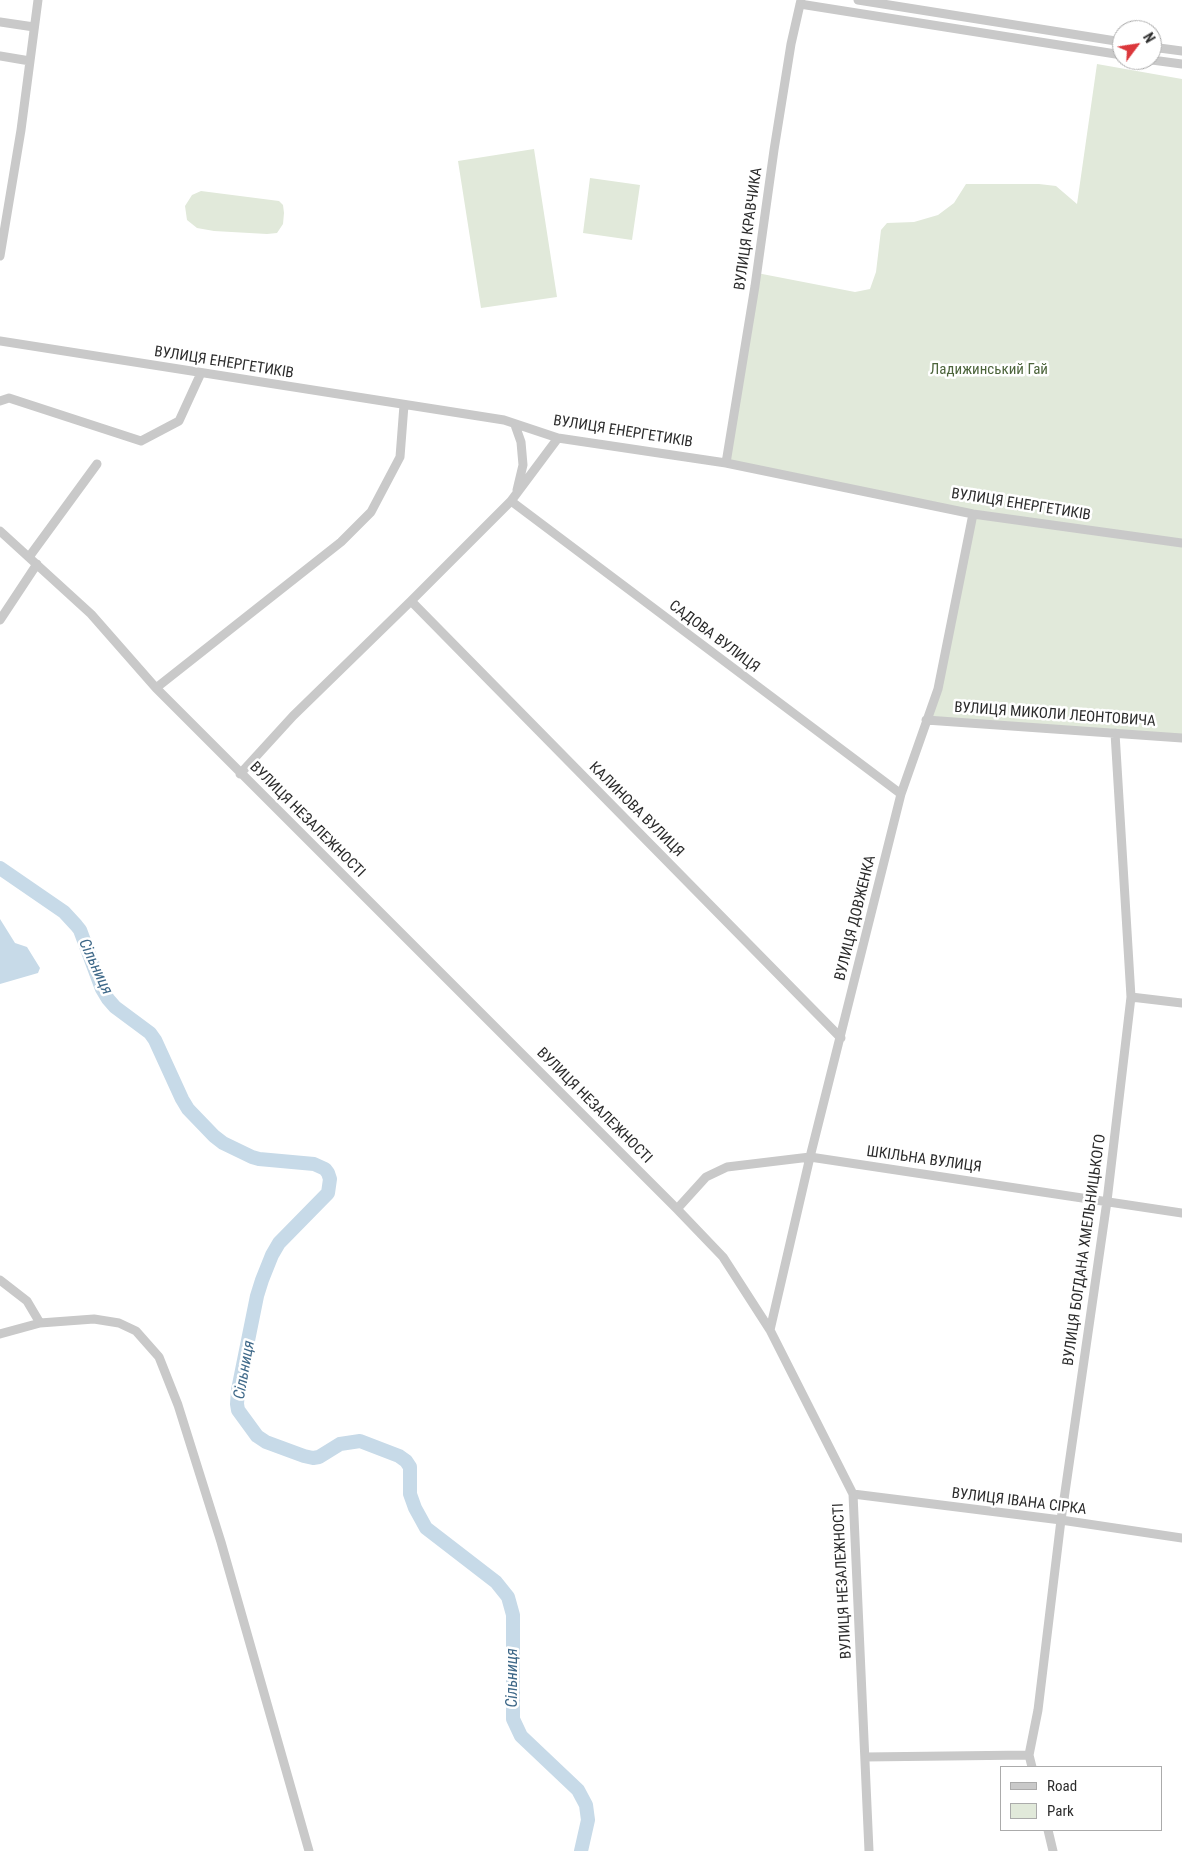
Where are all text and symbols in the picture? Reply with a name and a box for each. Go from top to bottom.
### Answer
north arrow [1112,20,1162,70]
text: N [1140,30,1158,46]
street label: ВУЛИЦЯ КРАВЧИКА [731,166,767,292]
street label: ВУЛИЦЯ ЕНЕРГЕТИКІВ [153,343,295,383]
park label: Ладижинський Гай [930,361,1048,379]
street label: ВУЛИЦЯ ЕНЕРГЕТИКІВ [552,412,694,452]
street label: ВУЛИЦЯ ЕНЕРГЕТИКІВ [950,485,1092,525]
street label: САДОВА ВУЛИЦЯ [665,597,763,677]
street label: ВУЛИЦЯ МИКОЛИ ЛЕОНТОВИЧА [954,699,1156,731]
street label: ВУЛИЦЯ НЕЗАЛЕЖНОСТІ [246,759,368,881]
street label: КАЛИНОВА ВУЛИЦЯ [585,759,687,861]
street label: ВУЛИЦЯ ДОВЖЕНКА [832,853,880,983]
water label: Сільниця [74,936,116,998]
street label: ВУЛИЦЯ НЕЗАЛЕЖНОСТІ [533,1045,655,1167]
street label: ВУЛИЦЯ БОГДАНА ХМЕЛЬНИЦЬКОГО [1060,1133,1110,1367]
street label: ШКІЛЬНА ВУЛИЦЯ [865,1143,983,1177]
water label: Сільниця [230,1339,260,1401]
street label: ВУЛИЦЯ ІВАНА СІРКА [951,1485,1087,1519]
street label: ВУЛИЦЯ НЕЗАЛЕЖНОСТІ [830,1503,856,1659]
water label: Сільниця [503,1648,523,1708]
legend [1000,1766,1162,1831]
text: Road [1047,1777,1077,1795]
text: Park [1047,1802,1074,1820]

